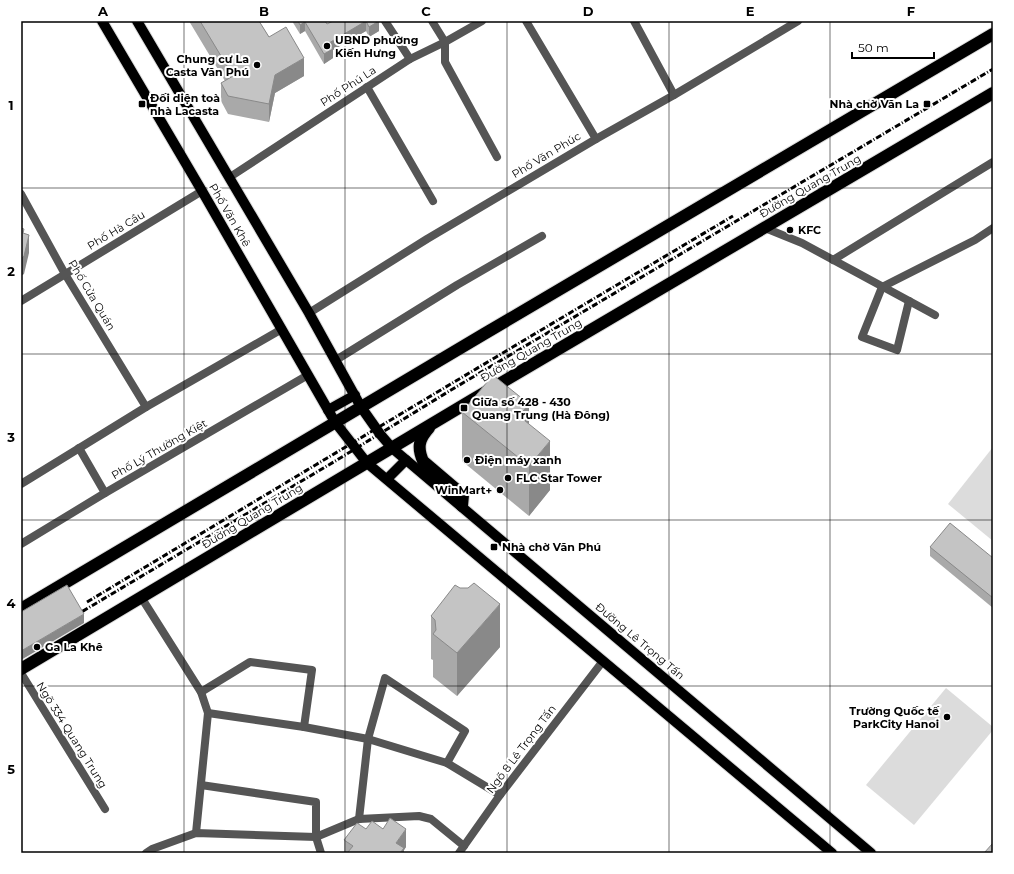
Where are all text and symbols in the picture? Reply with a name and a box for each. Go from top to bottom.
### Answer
text: A [97,3,109,19]
text: B [259,3,269,19]
text: C [421,3,431,19]
text: D [583,3,594,19]
text: E [746,3,755,19]
text: F [907,3,915,19]
place label: UBND phường Kiến Hưng [335,33,418,60]
scale bar [852,34,934,60]
text: 50 m [858,40,889,55]
marker: UBND phường Kiến Hưng [322,41,332,51]
place label: Chung cư La Casta Văn Phú [166,52,249,79]
marker: Chung cư La Casta Văn Phú [252,60,262,70]
street label: Phố Phú La [317,63,379,109]
place label: Đối diện toà nhà Lacasta [150,91,220,118]
text: 1 [8,97,14,113]
place label: Nhà chờ Văn La [830,97,919,111]
marker: Đối diện toà nhà Lacasta [137,99,147,109]
marker: Nhà chờ Văn La [922,99,932,109]
street label: Phố Văn Phúc [509,129,583,181]
street label: Đường Quang Trung [757,151,863,221]
street label: Phố Văn Khê [206,181,254,250]
street label: Phố Hà Cầu [85,207,147,253]
place label: KFC [798,223,821,237]
marker: KFC [785,225,795,235]
street label: Phố Cửa Quán [65,257,119,333]
text: 2 [7,263,15,279]
street label: Đường Quang Trung [478,315,584,385]
place label: Giữa số 428 - 430 Quang Trung (Hà Đông) [472,395,610,422]
marker: Giữa số 428 - 430 Quang Trung (Hà Đông) [459,403,469,413]
street label: Phố Lý Thường Kiệt [109,416,210,482]
text: 3 [6,429,15,445]
place label: Điện máy xanh [475,453,562,467]
marker: Điện máy xanh [462,455,472,465]
place label: FLC Star Tower [516,471,602,485]
marker: FLC Star Tower [503,473,513,483]
street label: Đường Quang Trung [199,480,305,552]
place label: WinMart+ [435,483,492,497]
marker: WinMart+ [495,485,505,495]
place label: Nhà chờ Văn Phú [502,540,601,554]
marker: Nhà chờ Văn Phú [489,542,499,552]
text: 4 [7,595,16,611]
street label: Đường Lê Trọng Tấn [593,600,687,682]
place label: Ga La Khê [45,640,103,654]
marker: Ga La Khê [32,642,42,652]
street label: Ngõ 334 Quang Trung [34,679,110,791]
street label: Ngõ 8 Lê Trọng Tấn [483,702,559,796]
place label: Trường Quốc tế ParkCity Hanoi [849,704,940,731]
marker: Trường Quốc tế ParkCity Hanoi [942,712,952,722]
text: 5 [7,761,15,777]

